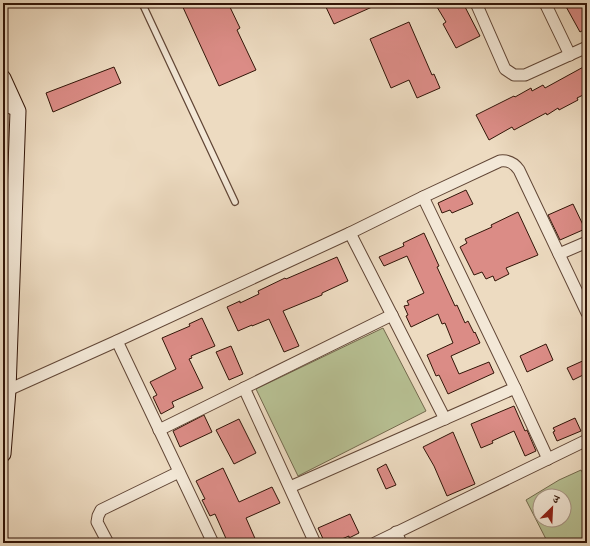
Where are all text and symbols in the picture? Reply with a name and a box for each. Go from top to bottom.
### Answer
north arrow [532,488,572,528]
text: उ [549,490,563,508]

